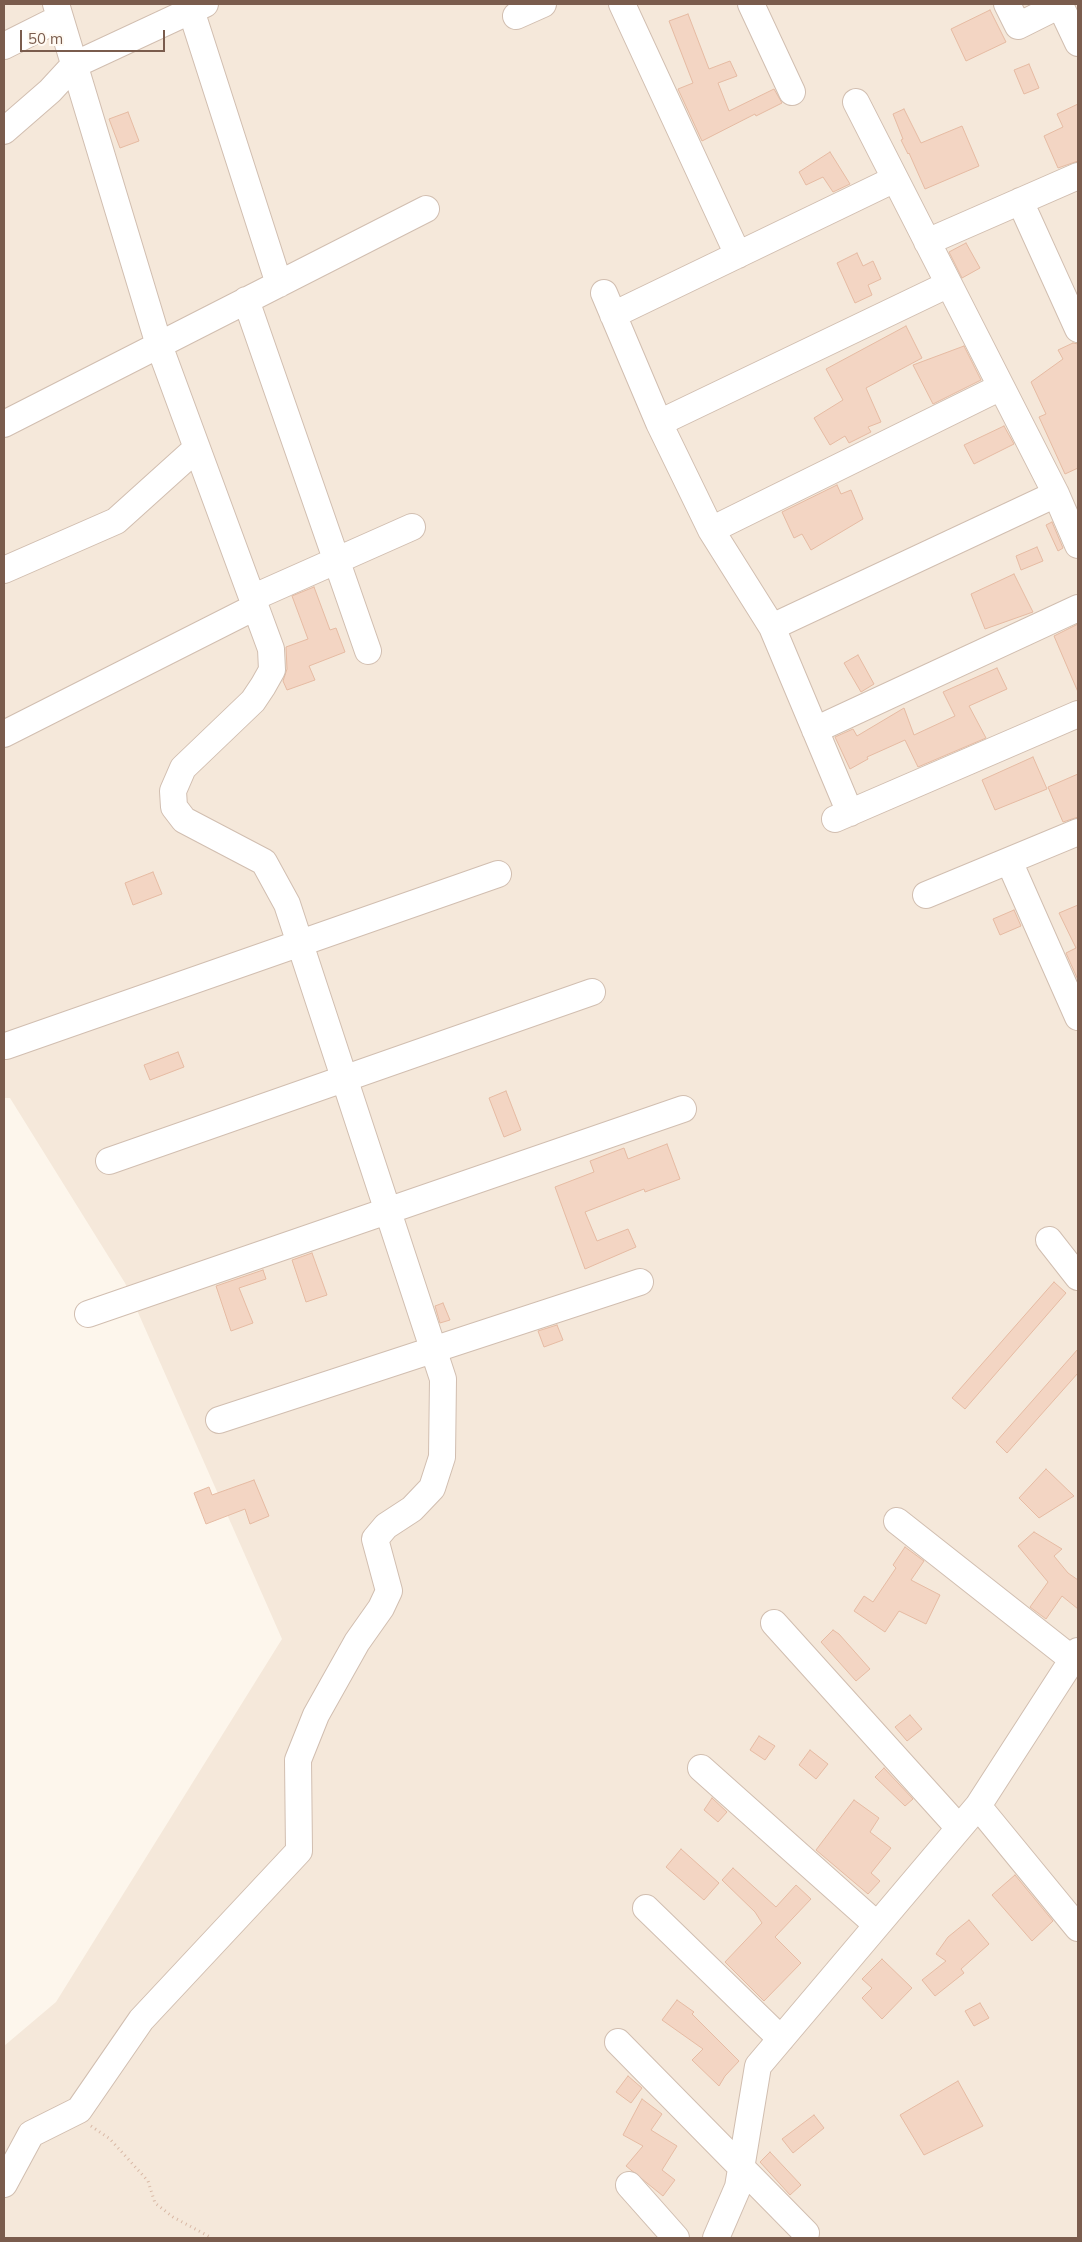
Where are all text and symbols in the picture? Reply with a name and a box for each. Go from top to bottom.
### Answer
scale bar [22,20,168,52]
text: 50 m [28,29,63,48]

